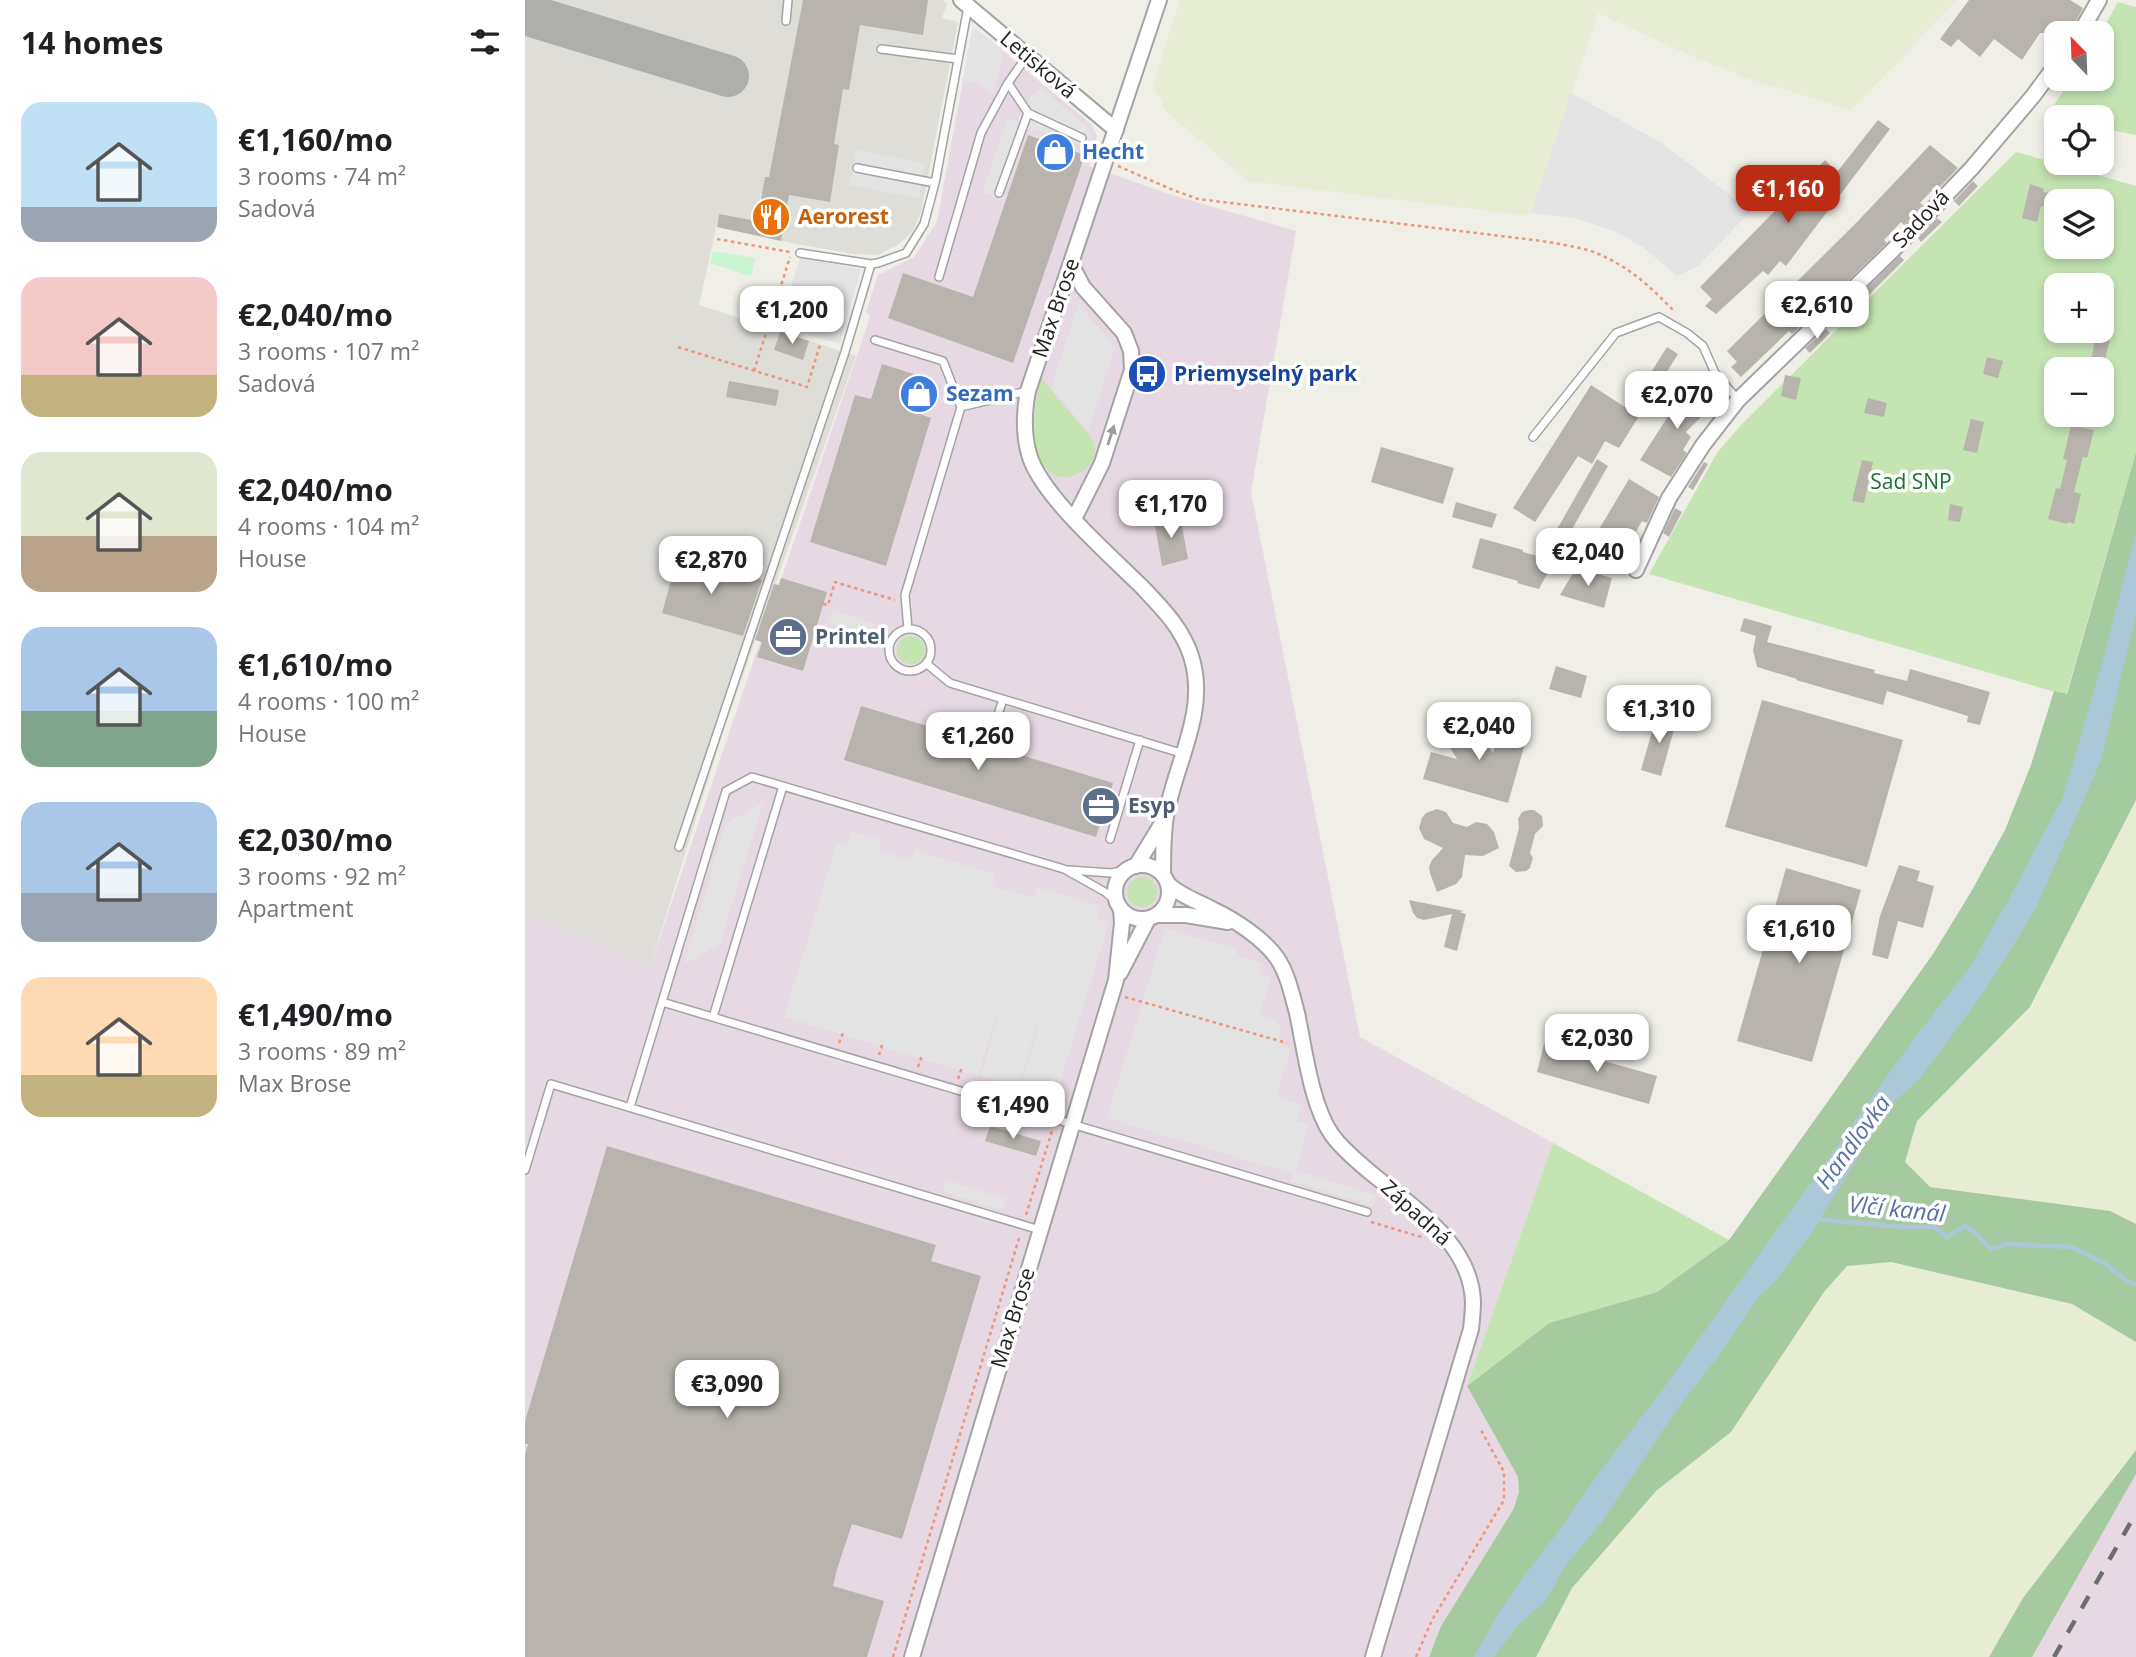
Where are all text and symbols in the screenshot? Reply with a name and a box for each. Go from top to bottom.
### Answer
north arrow [2044,21,2114,91]
map controls [2044,21,2114,427]
text: 14 homes [21,22,164,63]
icon: filters [466,23,504,61]
street label: Letisková [995,24,1083,104]
button: locate [2044,105,2114,175]
text: €1,160/mo [238,119,393,160]
icon: home [77,130,161,214]
shop icon: Hecht [1034,131,1076,173]
place label: Hecht [1082,137,1144,165]
text: 3 rooms · 74 m² [238,160,406,192]
pin: €1,160 [1731,166,1845,225]
text: €1,160 [1752,172,1824,204]
street label: Sadová [1886,183,1955,254]
button: layers [2044,189,2114,259]
text: Sadová [238,192,316,224]
restaurant icon: Aerorest [750,196,792,238]
place label: Aerorest [798,202,889,230]
street label: Max Brose [1025,254,1085,361]
button: + [2044,273,2114,343]
pin: €2,610 [1760,282,1874,341]
pin: €1,200 [735,286,849,346]
text: €2,610 [1781,288,1853,320]
text: €1,200 [756,293,828,325]
text: €2,040/mo [238,294,393,335]
icon: home [77,305,161,389]
text: 3 rooms · 107 m² [238,335,419,367]
bus stop icon: Priemyselný park [1126,353,1168,395]
button: − [2044,357,2114,427]
place label: Priemyselný park [1174,359,1358,387]
text: Sadová [238,367,316,399]
pin: €2,070 [1620,372,1734,431]
shop icon: Sezam [898,373,940,415]
text: €2,070 [1641,378,1713,410]
place label: Sezam [946,379,1014,407]
one-way arrow [1106,424,1117,445]
park label: Sad SNP [1870,467,1952,495]
text: €2,040/mo [238,469,393,510]
icon: home [77,480,161,564]
pin: €1,170 [1114,480,1228,540]
text: €1,170 [1135,487,1207,519]
text: 4 rooms · 104 m² [238,510,419,542]
pin: €2,040 [1531,528,1645,588]
text: €2,040 [1552,535,1624,567]
pin: €2,870 [654,536,768,596]
text: House [238,542,307,574]
text: €2,870 [675,543,747,575]
office icon: Printel [767,616,809,658]
place label: Printel [815,622,886,650]
text: €1,610/mo [238,644,393,685]
icon: home [77,655,161,739]
text: 4 rooms · 100 m² [238,685,419,717]
pin: €1,310 [1602,686,1716,745]
text: €1,310 [1623,692,1695,724]
pin: €2,040 [1422,702,1536,762]
text: €2,040 [1443,709,1515,741]
pin: €1,260 [921,712,1035,772]
text: House [238,717,307,749]
text: €1,260 [942,719,1014,751]
office icon: Esyp [1080,785,1122,827]
place label: Esyp [1128,791,1175,819]
text: €2,030/mo [238,819,393,860]
icon: home [77,830,161,914]
text: 3 rooms · 92 m² [238,860,406,892]
text: Apartment [238,892,354,924]
pin: €1,610 [1742,906,1856,965]
text: €1,610 [1763,912,1835,944]
text: €1,490/mo [238,994,393,1035]
icon: home [77,1005,161,1089]
pin: €2,030 [1540,1014,1654,1074]
text: €2,030 [1561,1021,1633,1053]
text: 3 rooms · 89 m² [238,1035,406,1067]
text: Max Brose [238,1067,351,1099]
pin: €1,490 [956,1082,1070,1141]
text: €1,490 [977,1088,1049,1120]
water label: Handlovka [1807,1088,1897,1195]
street label: Západná [1375,1173,1458,1251]
water label: Vlčí kanál [1847,1187,1948,1229]
street label: Max Brose [984,1264,1041,1371]
pin: €3,090 [670,1360,784,1420]
text: €3,090 [691,1367,763,1399]

